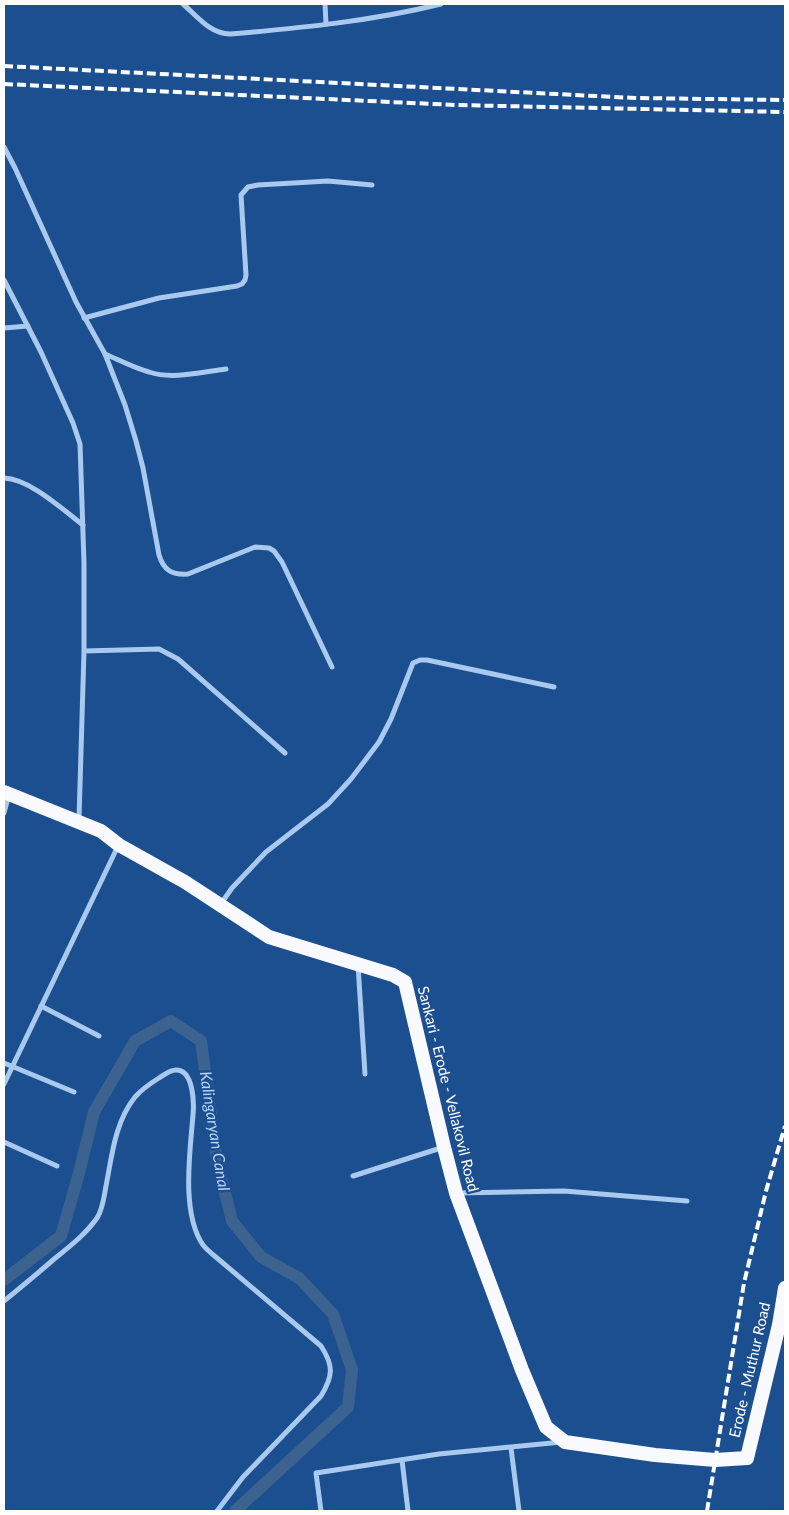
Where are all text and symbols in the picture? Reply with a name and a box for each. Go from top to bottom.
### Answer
street label: Sankari - Erode - Vellakovil Road [415,984,483,1193]
water label: Kalingaryan Canal [197,1070,234,1192]
street label: Erode - Muthur Road [725,1300,773,1439]

